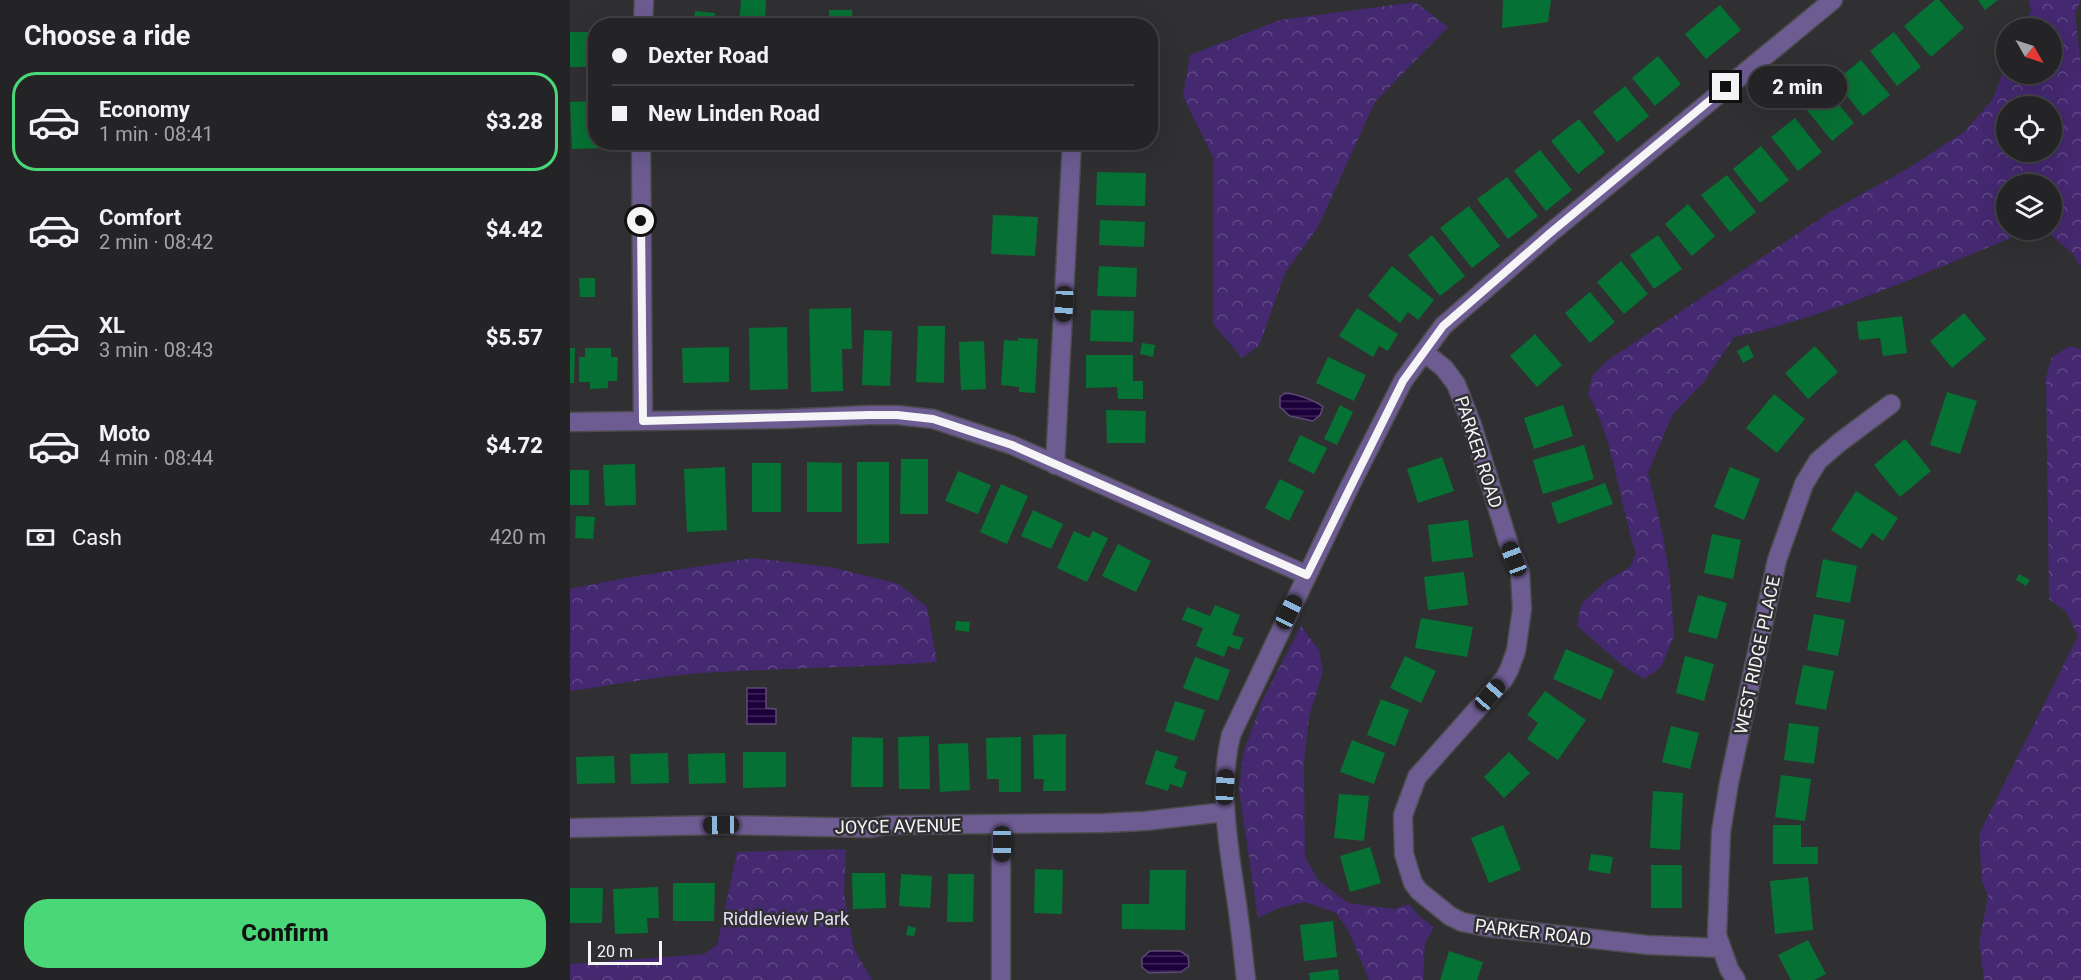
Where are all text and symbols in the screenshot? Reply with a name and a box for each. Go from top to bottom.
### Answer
north arrow [1996,18,2062,84]
map controls [1996,18,2062,240]
text: Choose a ride [24,20,190,52]
text: Dexter Road [648,43,769,68]
callout: 2 min [1747,66,1846,108]
route end [1712,73,1739,100]
text: 2 min [1772,75,1823,99]
icon: car [27,95,81,149]
button: locate [1996,96,2062,162]
text: Economy [99,97,190,122]
text: New Linden Road [648,101,820,126]
text: $3.28 [486,109,543,134]
text: 1 min · 08:41 [99,122,214,146]
button: layers [1996,174,2062,240]
icon: car [27,203,81,257]
text: Comfort [99,205,181,230]
route start [627,207,654,234]
text: $4.42 [486,217,543,242]
text: 2 min · 08:42 [99,230,214,254]
car [1054,286,1074,322]
icon: car [27,311,81,365]
text: XL [99,313,125,338]
text: $5.57 [486,325,543,350]
text: 3 min · 08:43 [99,338,214,362]
street label: PARKER ROAD [1451,393,1507,511]
icon: car [27,419,81,473]
text: Moto [99,421,150,446]
text: $4.72 [486,433,543,458]
text: 4 min · 08:44 [99,446,214,470]
icon: cash [24,521,57,554]
text: Cash [72,525,122,550]
text: 420 m [490,525,546,549]
car [1499,539,1529,579]
street label: WEST RIDGE PLACE [1730,574,1784,736]
car [1273,592,1305,632]
car [1471,676,1509,714]
car [1215,769,1235,805]
street label: JOYCE AVENUE [835,814,961,838]
car [703,816,739,834]
car [993,826,1011,862]
button: Confirm [24,899,546,968]
park label: Riddleview Park [723,908,850,929]
street label: PARKER ROAD [1474,914,1592,950]
scale bar [588,938,662,966]
text: 20 m [597,942,633,961]

